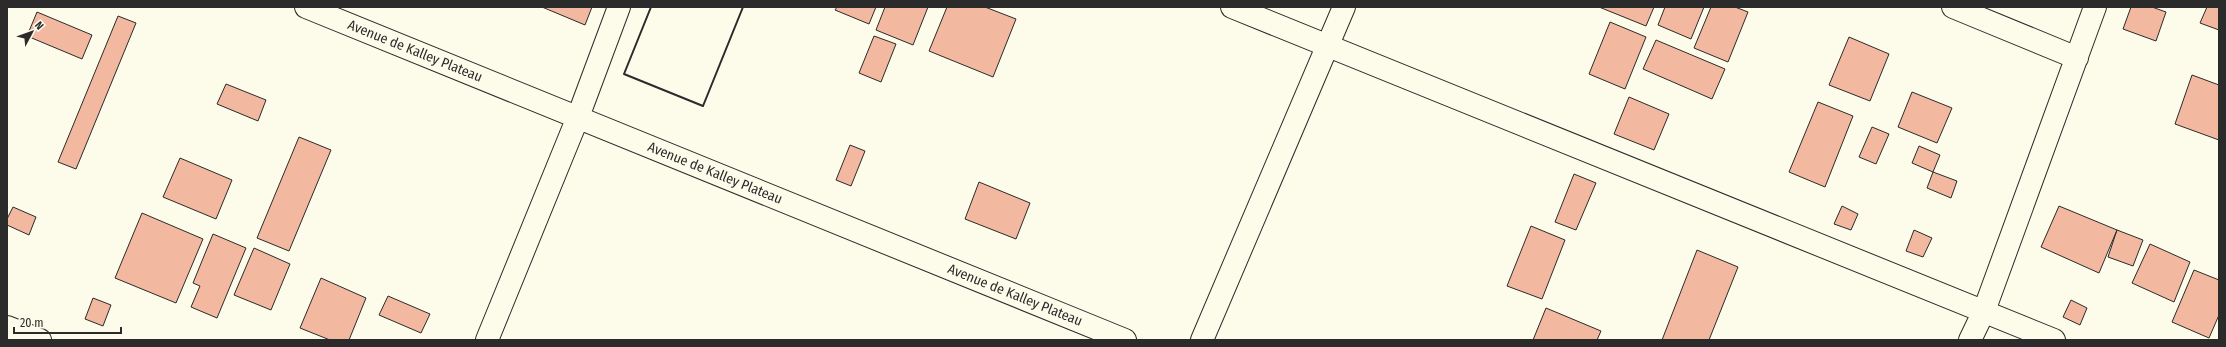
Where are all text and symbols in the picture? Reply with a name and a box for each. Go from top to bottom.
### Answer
north arrow [12,12,52,52]
street label: Avenue de Kalley Plateau [345,16,485,86]
text: N [32,19,46,33]
street label: Avenue de Kalley Plateau [645,138,785,208]
street label: Avenue de Kalley Plateau [945,260,1085,330]
scale bar [14,309,121,335]
text: 20 m [20,316,44,330]

